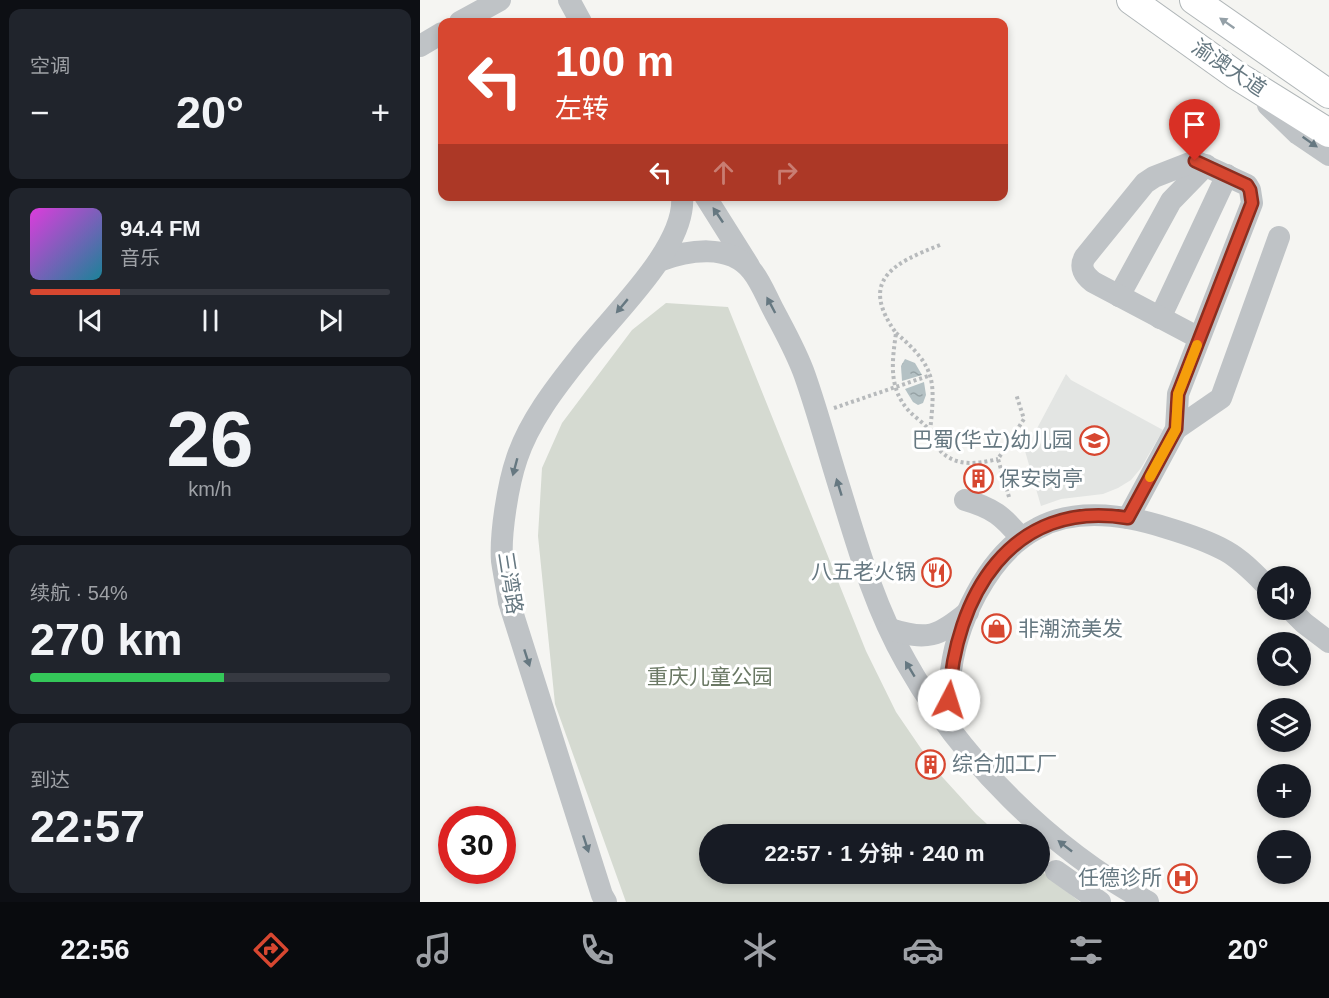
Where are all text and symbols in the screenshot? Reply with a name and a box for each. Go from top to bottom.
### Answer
one-way arrow [1220,17,1236,29]
street label: 渝澳大道 [1188,35,1271,101]
text: 100 m [555,38,674,85]
icon: left [456,42,534,120]
text: 空调 [30,55,70,77]
text: 20° [176,87,244,138]
text: − [30,94,49,131]
text: + [371,94,390,131]
text: 左转 [555,94,609,124]
pin [1169,99,1220,161]
icon: arrive [1178,108,1211,141]
one-way arrow [1302,136,1318,148]
icon: left [644,156,677,189]
icon: ahead [707,156,740,189]
icon: right [770,156,803,189]
one-way arrow [712,207,724,223]
text: 94.4 FM [120,216,201,241]
text: 音乐 [120,247,160,269]
one-way arrow [766,297,776,314]
one-way arrow [616,298,629,313]
icon: previous [74,304,107,337]
icon: pause [194,304,227,337]
icon: next [314,304,347,337]
text: 26 [167,395,253,483]
school or university icon: 巴蜀(华立)幼儿园 [1078,424,1110,456]
place label: 巴蜀(华立)幼儿园 [912,428,1073,451]
one-way arrow [509,458,519,476]
building icon: 保安岗亭 [962,463,994,495]
place label: 保安岗亭 [999,467,1083,490]
text: km/h [188,478,232,500]
one-way arrow [834,478,843,496]
street label: 三湾路 [494,550,527,616]
restaurant icon: 八五老火锅 [921,556,953,588]
place label: 八五老火锅 [811,560,916,583]
map controls [1257,566,1311,884]
button: sound [1257,566,1311,620]
text: 续航 · 54% [30,582,128,604]
shop icon: 非潮流美发 [981,613,1013,645]
text: 270 km [30,614,183,665]
place label: 非潮流美发 [1018,617,1123,640]
button: search [1257,632,1311,686]
one-way arrow [523,649,532,667]
one-way arrow [904,661,915,677]
park label: 重庆儿童公园 [647,665,773,688]
position arrow [917,668,981,732]
button: layers [1257,698,1311,752]
building icon: 综合加工厂 [915,748,947,780]
place label: 综合加工厂 [952,752,1057,775]
button: + [1257,764,1311,818]
text: 到达 [30,769,70,791]
text: 22:57 [30,801,145,852]
speed limit sign: 30 [438,806,516,884]
button: − [1257,830,1311,884]
one-way arrow [582,835,591,853]
one-way arrow [1057,840,1073,853]
text: 22:57 · 1 分钟 · 240 m [764,841,985,866]
hospital icon: 任德诊所 [1167,862,1199,894]
place label: 任德诊所 [1078,866,1162,889]
icon: directions [250,929,292,971]
icon: music [413,929,455,971]
icon: phone [576,929,618,971]
icon: climate [739,929,781,971]
icon: car [902,929,944,971]
icon: filters [1065,929,1107,971]
text: 22:56 [60,935,130,965]
text: 20° [1228,935,1268,965]

